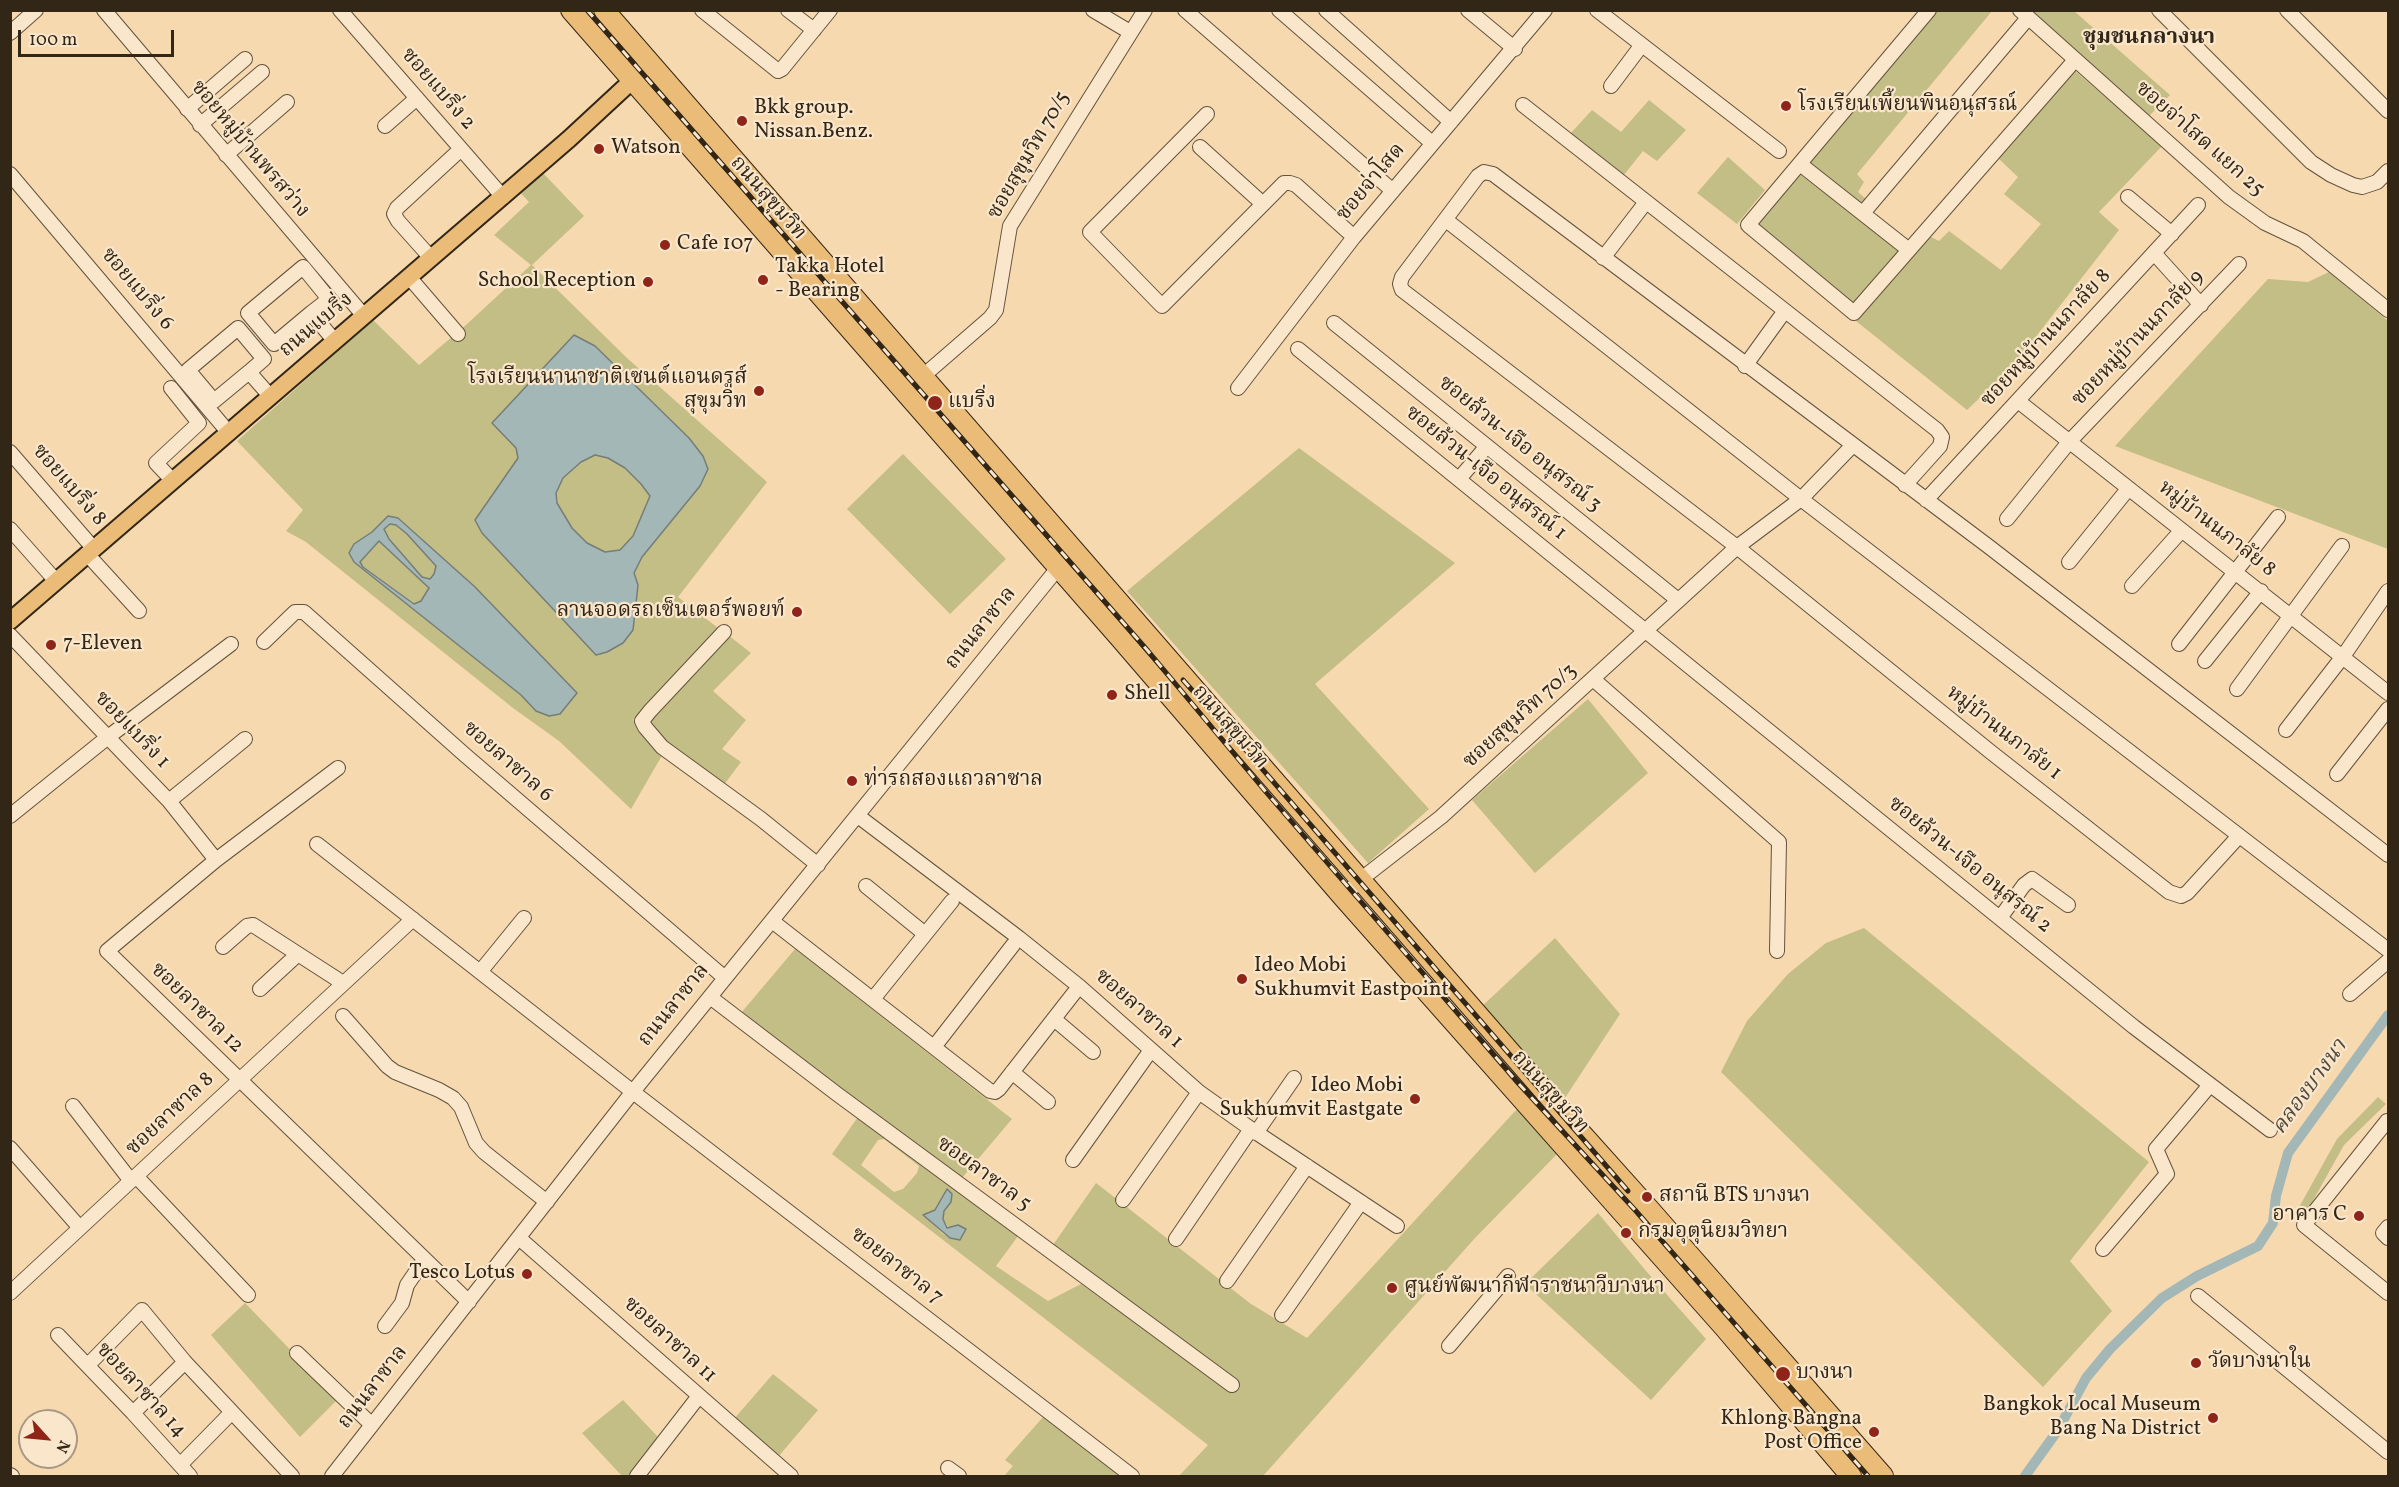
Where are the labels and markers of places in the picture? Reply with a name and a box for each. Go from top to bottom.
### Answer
place label: โรงเรียนเพี้ยนพินอนุสรณ์ [1798,93,2017,119]
place label: Bkk group. Nissan.Benz. [754,96,873,146]
marker: โรงเรียนเพี้ยนพินอนุสรณ์ [1779,99,1793,113]
marker: Bkk group. Nissan.Benz. [735,114,749,128]
place label: Watson [611,136,681,162]
marker: Watson [592,142,606,156]
place label: Cafe 107 [677,232,753,258]
marker: Cafe 107 [658,238,672,252]
place label: Takka Hotel - Bearing [775,255,884,305]
place label: School Reception [478,269,636,295]
marker: Takka Hotel - Bearing [756,273,770,287]
marker: School Reception [641,275,655,289]
place label: โรงเรียนนานาชาติเซนต์แอนดรูส์ สุขุมวิท [468,366,747,416]
marker: โรงเรียนนานาชาติเซนต์แอนดรูส์ สุขุมวิท [752,384,766,398]
place label: แบริ่ง [948,390,996,416]
marker: แบริ่ง [926,394,944,412]
place label: ลานจอดรถเซ็นเตอร์พอยท์ [557,599,785,625]
marker: ลานจอดรถเซ็นเตอร์พอยท์ [790,605,804,619]
place label: 7-Eleven [63,632,143,658]
marker: 7-Eleven [44,638,58,652]
place label: Shell [1124,682,1171,708]
marker: Shell [1105,688,1119,702]
place label: ท่ารถสองแถวลาซาล [864,768,1043,794]
marker: ท่ารถสองแถวลาซาล [845,774,859,788]
place label: Ideo Mobi Sukhumvit Eastpoint [1254,954,1449,1004]
marker: Ideo Mobi Sukhumvit Eastpoint [1235,972,1249,986]
place label: Ideo Mobi Sukhumvit Eastgate [1220,1074,1403,1124]
marker: Ideo Mobi Sukhumvit Eastgate [1408,1092,1422,1106]
place label: สถานี BTS บางนา [1659,1184,1810,1210]
marker: สถานี BTS บางนา [1640,1190,1654,1204]
place label: อาคาร C [2272,1203,2347,1229]
marker: อาคาร C [2352,1209,2366,1223]
place label: กรมอุตุนิยมวิทยา [1638,1220,1788,1246]
marker: กรมอุตุนิยมวิทยา [1619,1226,1633,1240]
place label: Tesco Lotus [409,1261,515,1287]
marker: Tesco Lotus [520,1267,534,1281]
place label: ศูนย์พัฒนากีฬาราชนาวีบางนา [1404,1275,1664,1301]
marker: ศูนย์พัฒนากีฬาราชนาวีบางนา [1385,1281,1399,1295]
place label: วัดบางนาใน [2208,1350,2311,1376]
marker: วัดบางนาใน [2189,1356,2203,1370]
place label: บางนา [1796,1361,1853,1387]
marker: บางนา [1774,1365,1792,1383]
place label: Bangkok Local Museum Bang Na District [1983,1393,2201,1443]
place label: Khlong Bangna Post Office [1721,1407,1862,1457]
marker: Bangkok Local Museum Bang Na District [2206,1411,2220,1425]
marker: Khlong Bangna Post Office [1867,1425,1881,1439]

